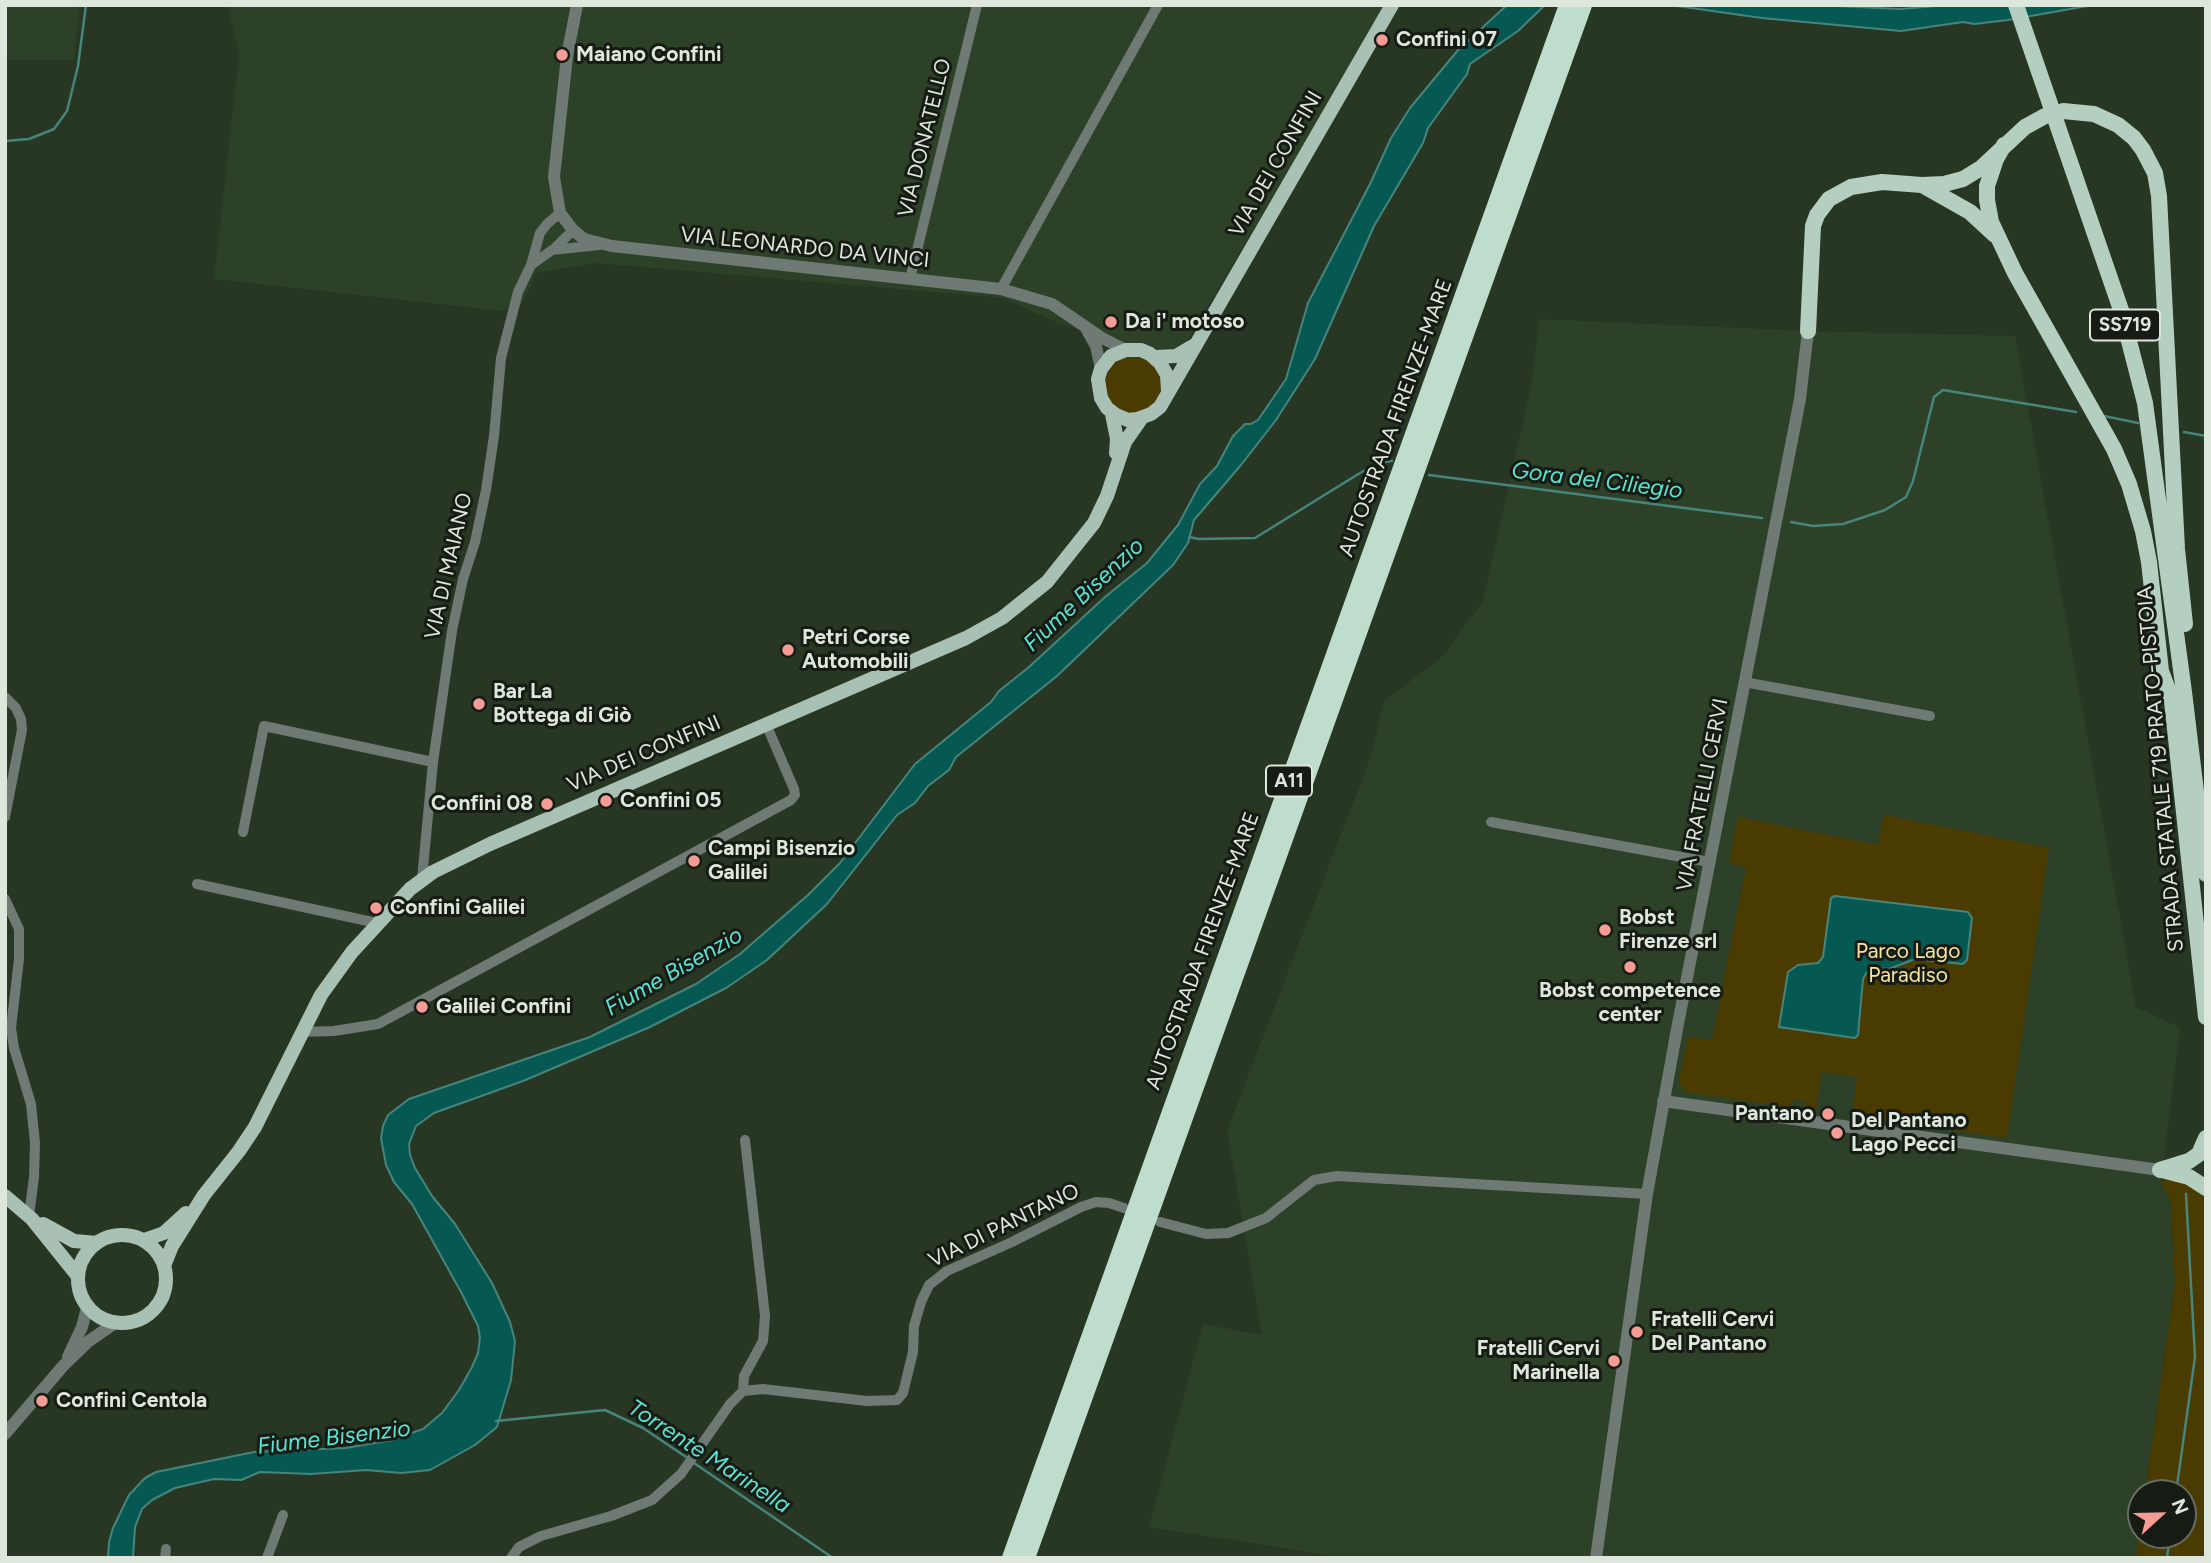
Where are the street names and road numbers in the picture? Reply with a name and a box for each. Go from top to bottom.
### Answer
street label: VIA DONATELLO [893,56,957,220]
street label: VIA DEI CONFINI [1224,87,1328,241]
street label: VIA LEONARDO DA VINCI [679,222,931,274]
street label: AUTOSTRADA FIRENZE-MARE [1334,276,1458,560]
road number: SS719 [2090,310,2160,340]
street label: VIA DI MAIANO [420,490,478,642]
street label: STRADA STATALE 719 PRATO-PISTOIA [2132,585,2190,953]
street label: VIA FRATELLI CERVI [1672,696,1734,894]
street label: VIA DEI CONFINI [564,710,724,798]
road number: A11 [1266,766,1312,796]
street label: AUTOSTRADA FIRENZE-MARE [1141,809,1265,1093]
street label: VIA DI PANTANO [925,1179,1083,1273]

